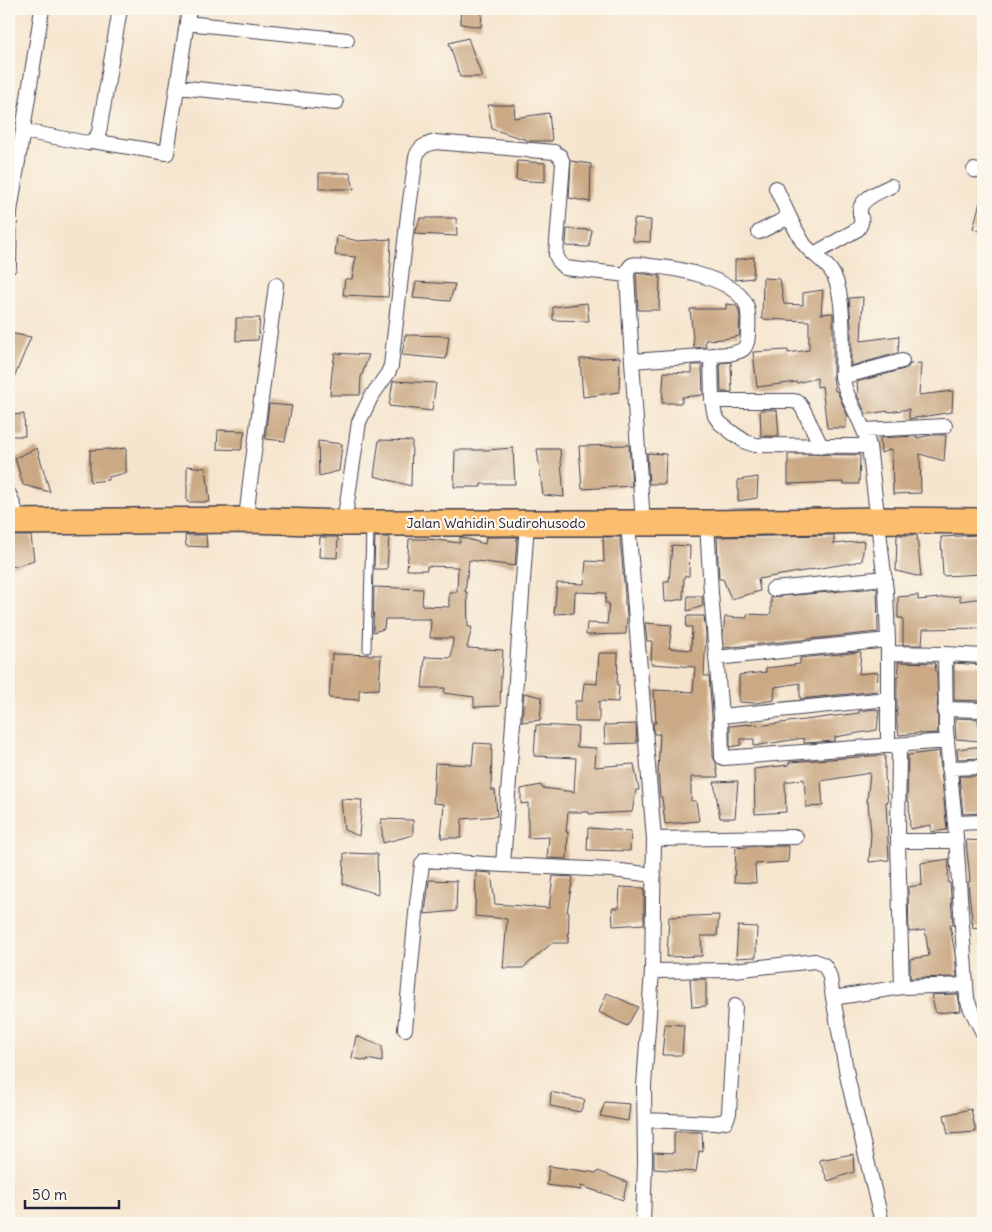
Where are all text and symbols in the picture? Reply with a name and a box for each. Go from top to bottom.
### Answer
street label: Jalan Wahidin Sudirohusodo [406,514,586,532]
scale bar [25,1177,119,1209]
text: 50 m [32,1185,67,1204]

